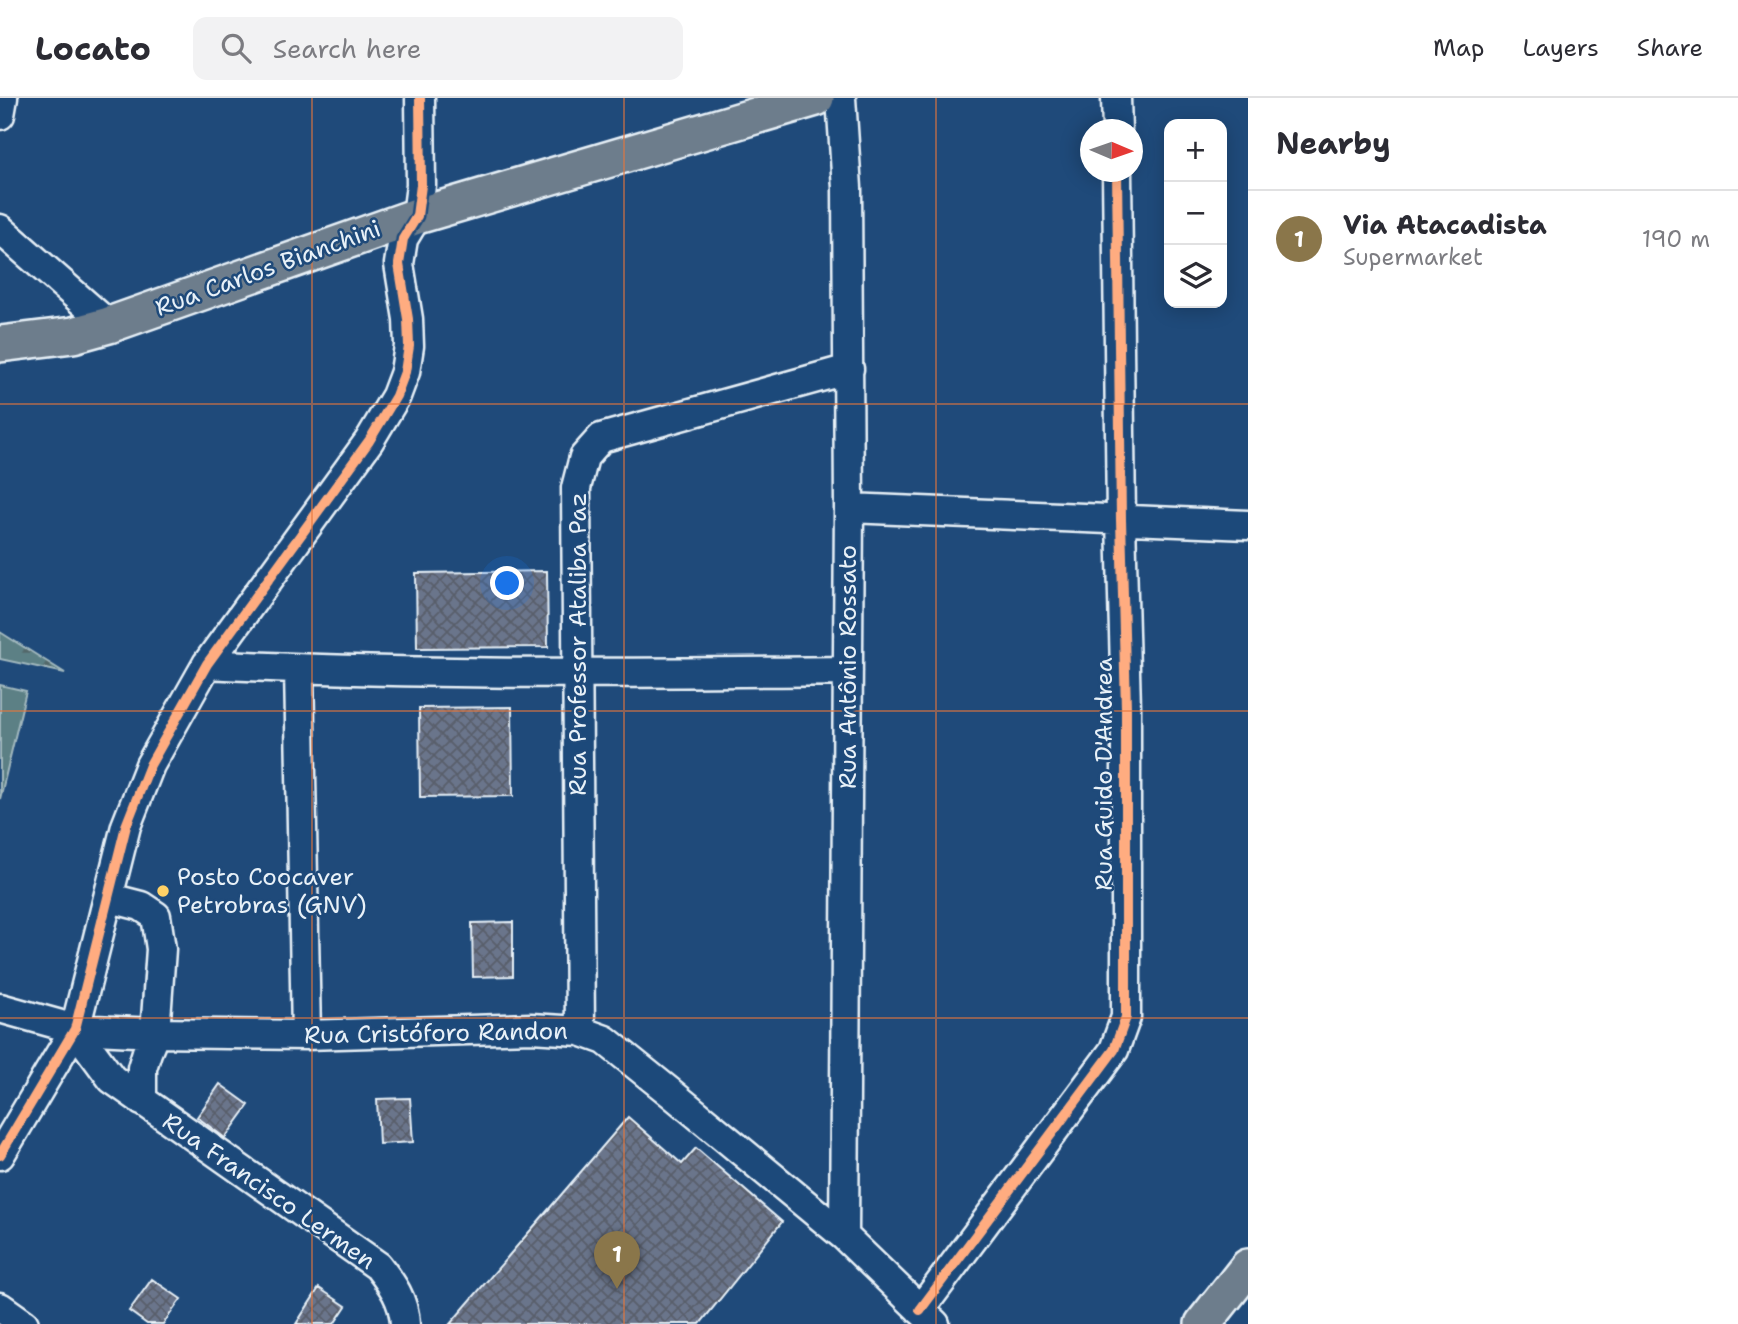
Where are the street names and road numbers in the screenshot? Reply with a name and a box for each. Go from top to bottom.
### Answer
street label: Rua Carlos Bianchini [151,212,385,324]
street label: Rua Professor Ataliba Paz [562,492,594,796]
street label: Rua Antônio Rossato [832,545,864,789]
street label: Rua Guido D'Andrea [1088,657,1120,891]
street label: Rua Cristóforo Randon [304,1015,568,1051]
street label: Rua Francisco Lermen [156,1105,382,1277]

